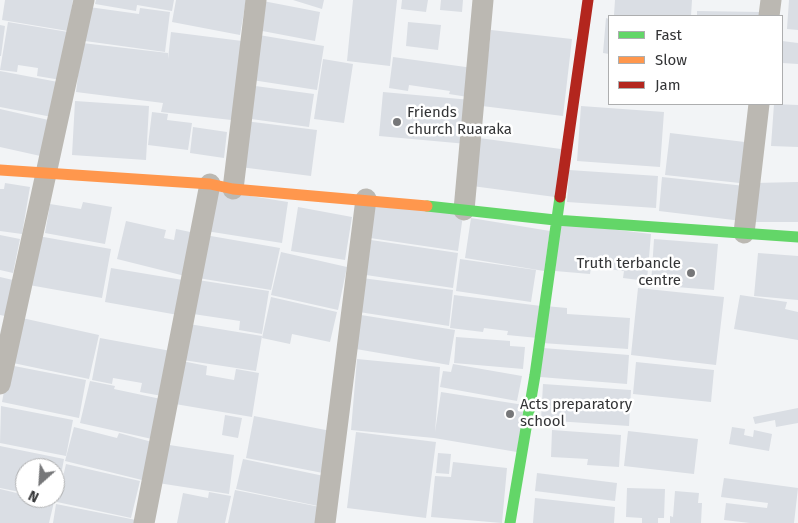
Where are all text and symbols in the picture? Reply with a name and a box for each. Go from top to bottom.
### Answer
legend [608,15,783,105]
text: Fast [655,26,682,44]
text: Slow [655,51,687,69]
text: Jam [655,76,681,94]
place label: Friends church Ruaraka [407,104,512,139]
marker: Friends church Ruaraka [391,116,403,128]
place label: Truth terbancle centre [576,255,681,290]
marker: Truth terbancle centre [685,267,697,279]
place label: Acts preparatory school [520,396,632,431]
marker: Acts preparatory school [504,408,516,420]
north arrow [15,458,65,508]
text: N [26,486,42,506]

